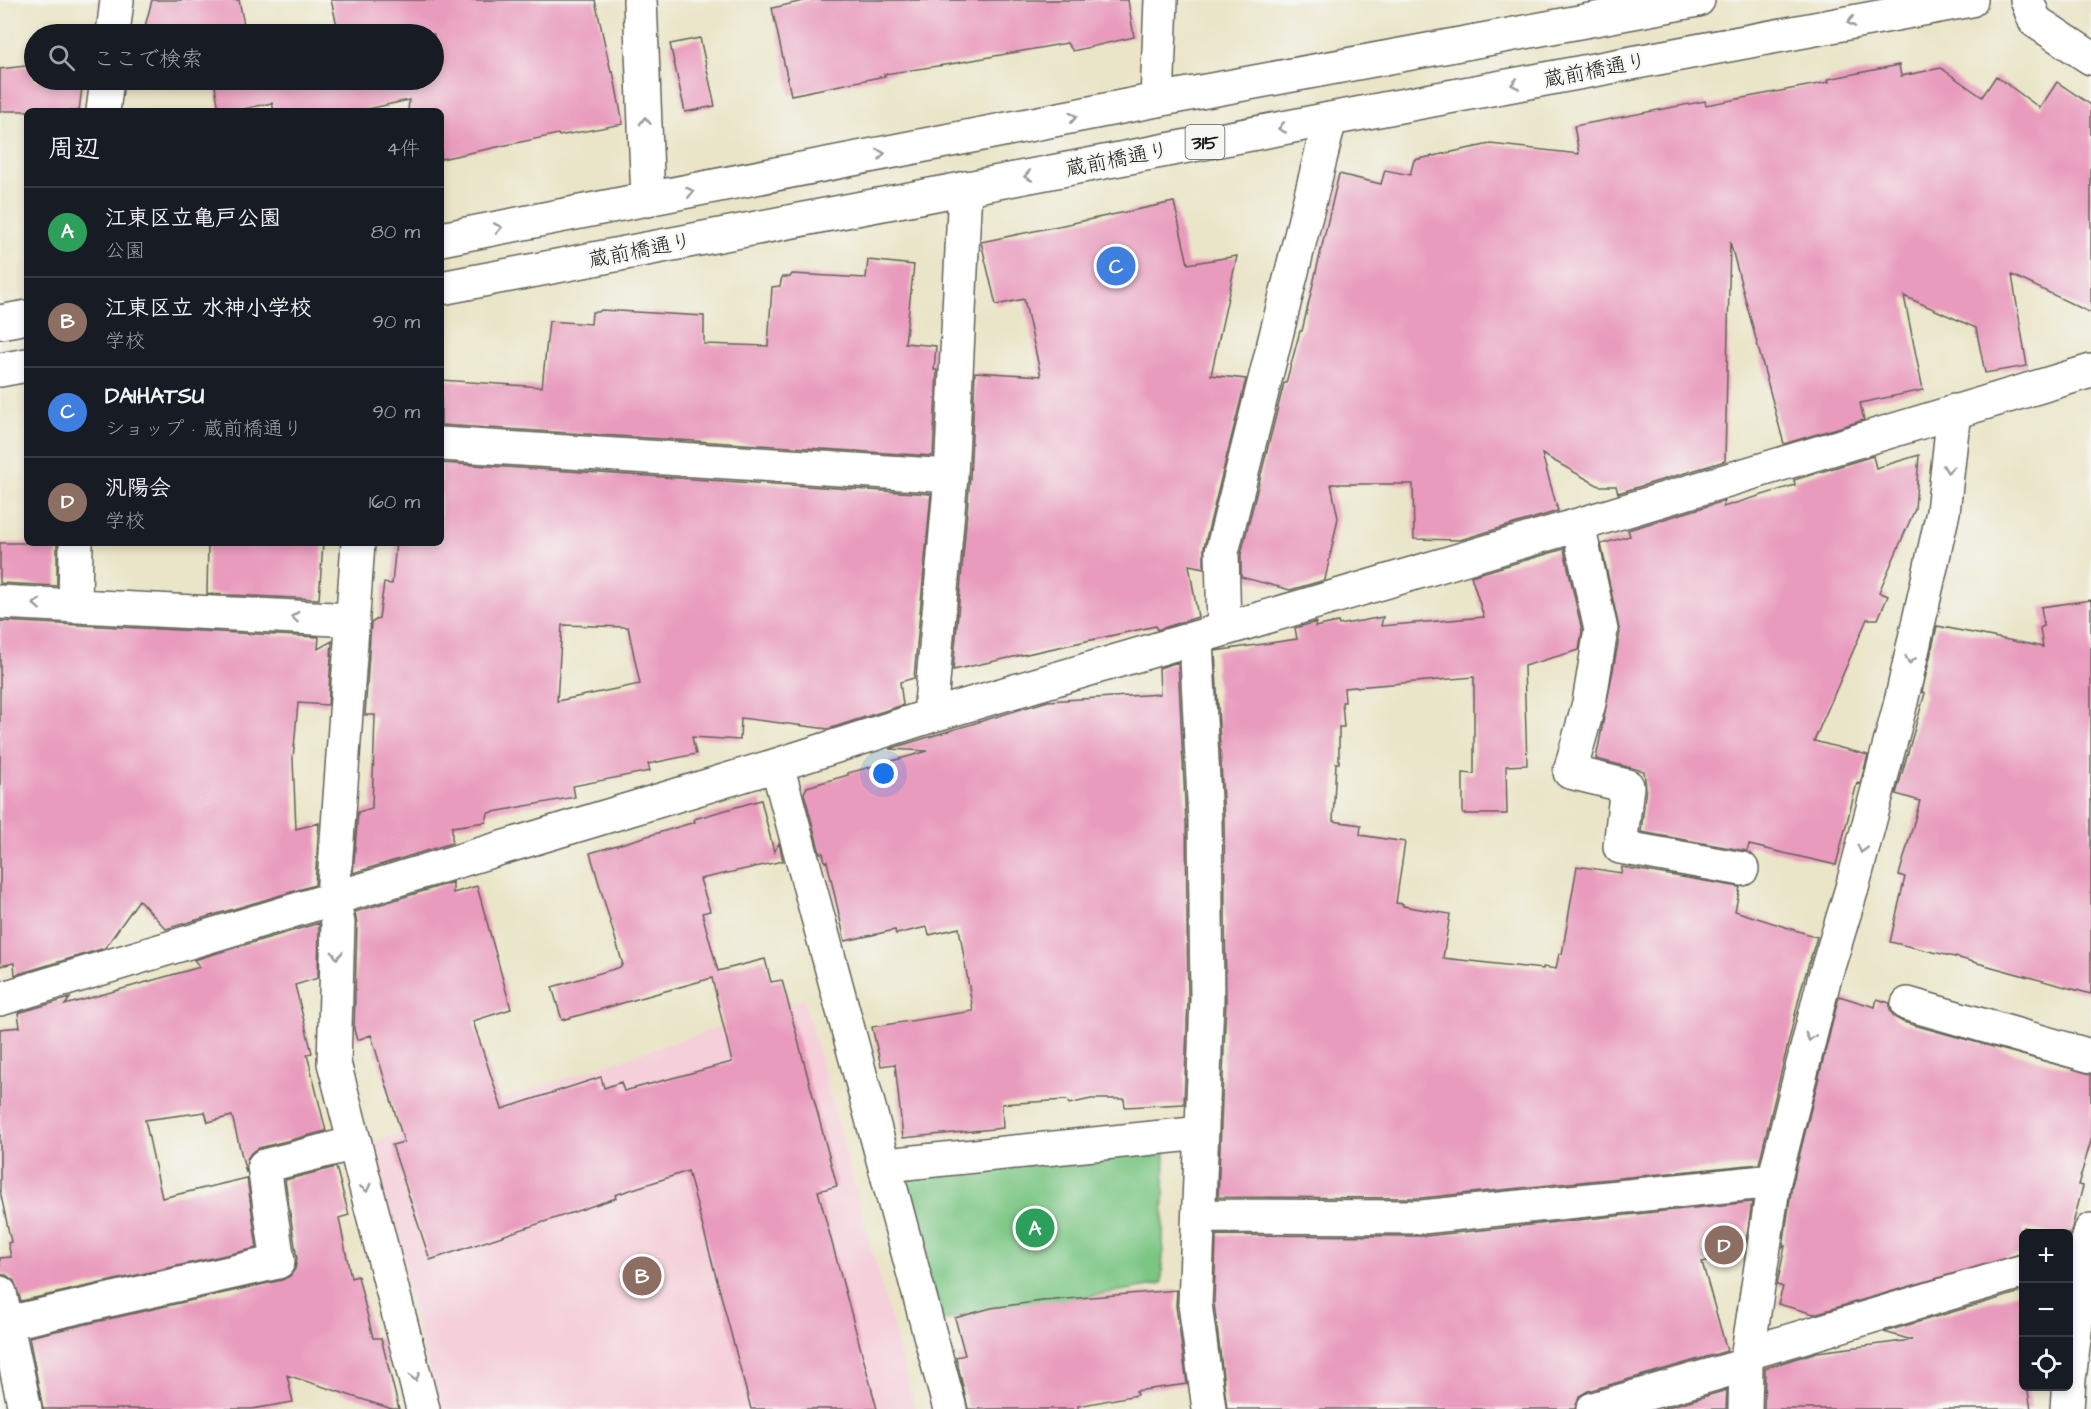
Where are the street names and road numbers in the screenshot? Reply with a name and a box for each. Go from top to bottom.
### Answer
street label: 蔵前橋通り [1541,46,1649,95]
road number: 315 [1186,125,1224,159]
street label: 蔵前橋通り [1063,135,1171,184]
street label: 蔵前橋通り [586,226,694,275]

